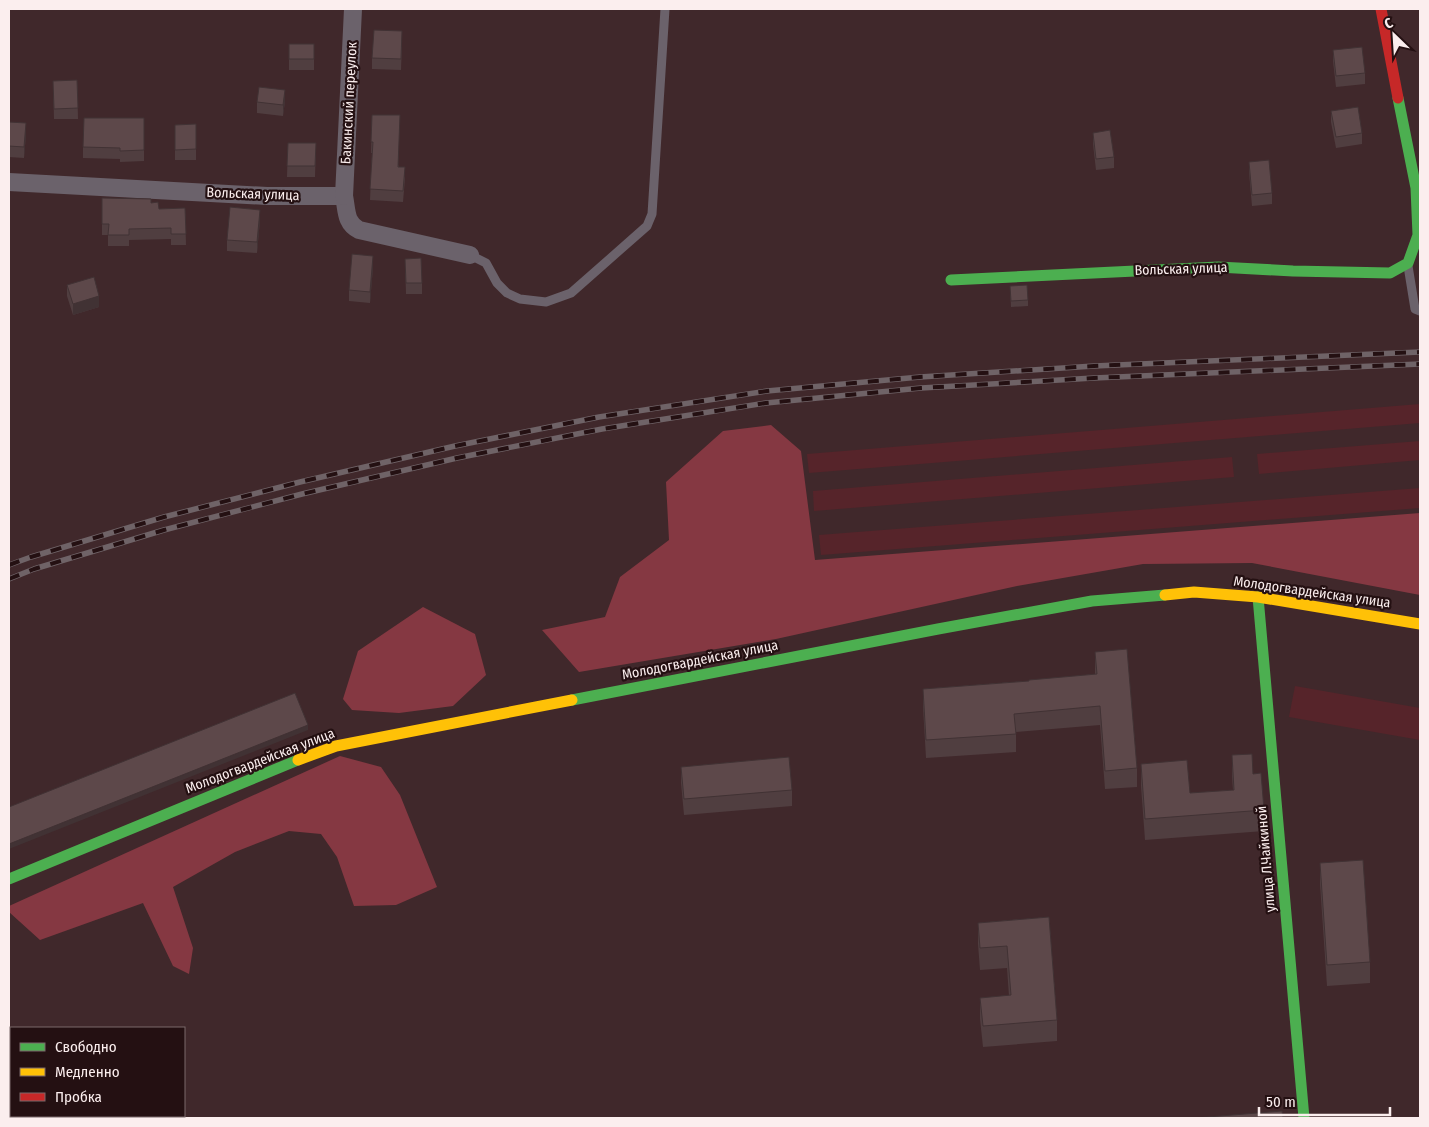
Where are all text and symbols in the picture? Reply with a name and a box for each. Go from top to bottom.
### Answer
north arrow [1369,10,1419,60]
text: С [1382,14,1396,33]
street label: Бакинский переулок [337,41,361,165]
street label: Вольская улица [206,184,300,204]
street label: Вольская улица [1134,259,1228,279]
street label: Молодогвардейская улица [1232,573,1392,611]
street label: Молодогвардейская улица [621,637,780,683]
street label: Молодогвардейская улица [183,725,337,797]
street label: улица Л.Чайкиной [1253,805,1279,913]
legend [10,1027,185,1117]
text: Свободно [55,1038,117,1056]
text: Медленно [55,1063,120,1081]
scale bar [1259,1084,1390,1116]
text: Пробка [55,1088,102,1106]
text: 50 m [1266,1093,1296,1111]

